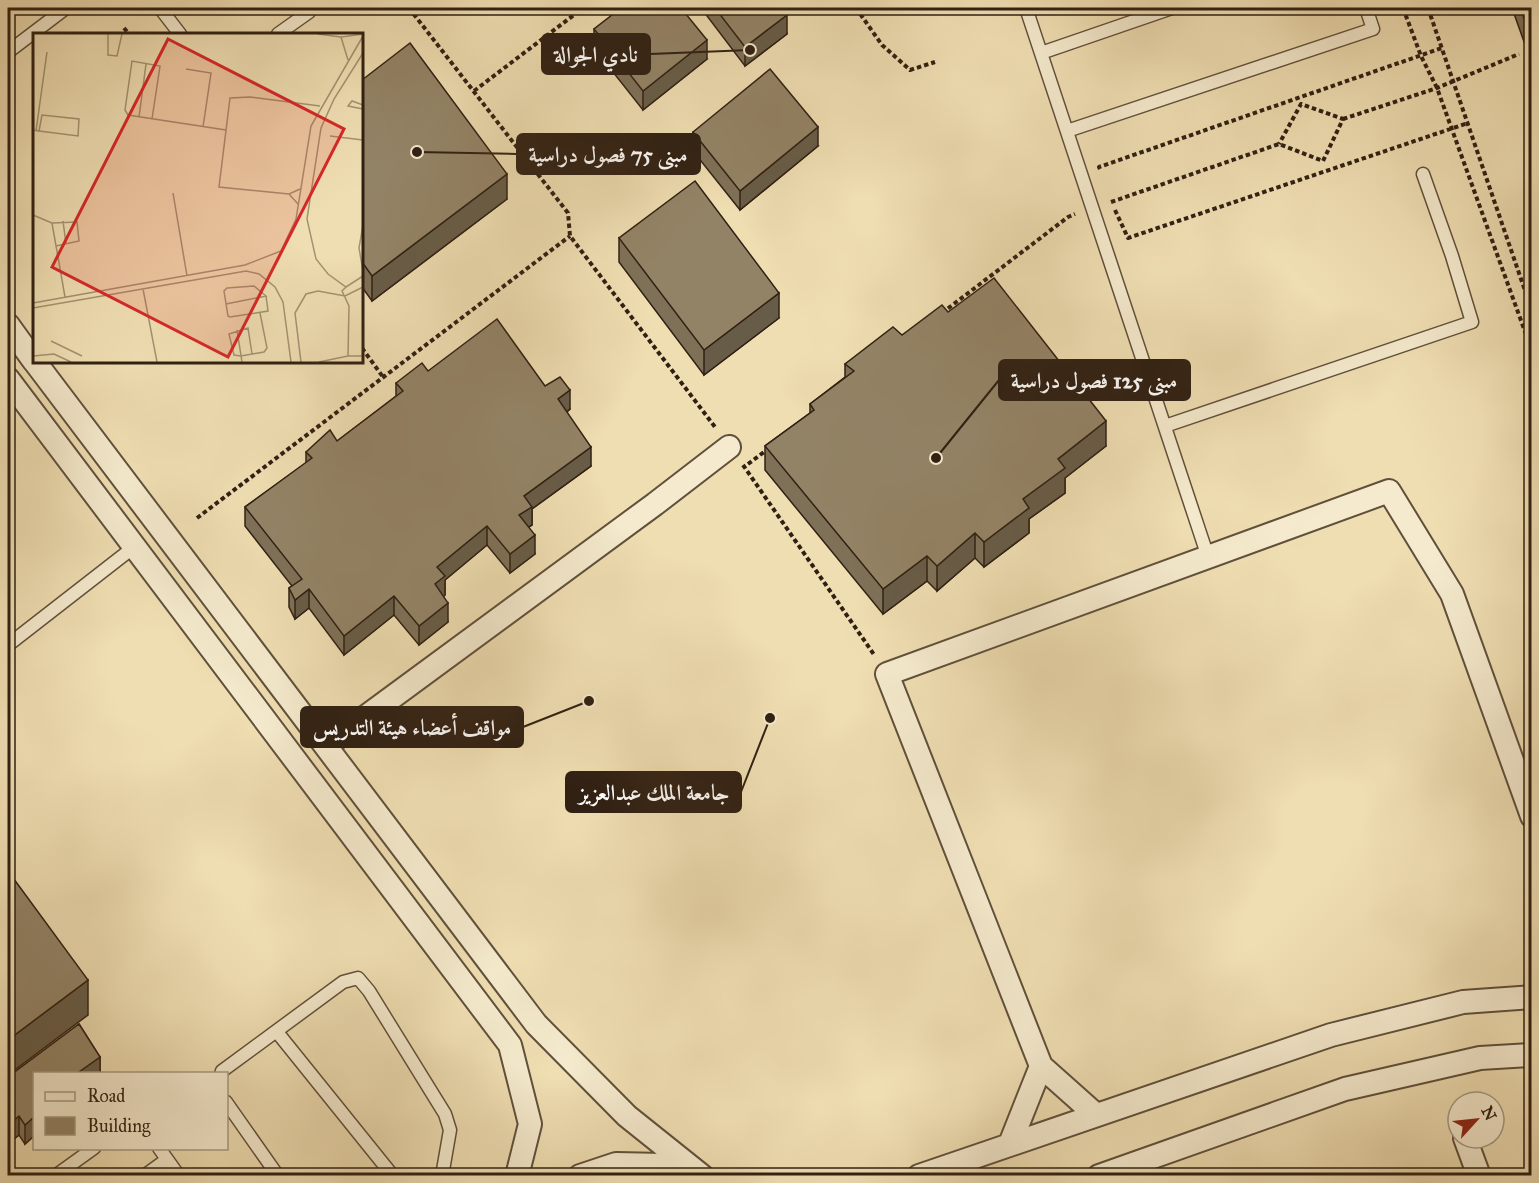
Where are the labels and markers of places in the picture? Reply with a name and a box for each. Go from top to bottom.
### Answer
callout: نادي الجوالة [542,34,650,74]
callout: مبنى 75 فصول دراسية [517,134,700,174]
callout: مبنى 125 فصول دراسية [999,360,1190,400]
callout: مواقف أعضاء هيئة التدريس [301,707,523,747]
callout: جامعة الملك عبدالعزيز [566,772,741,812]

